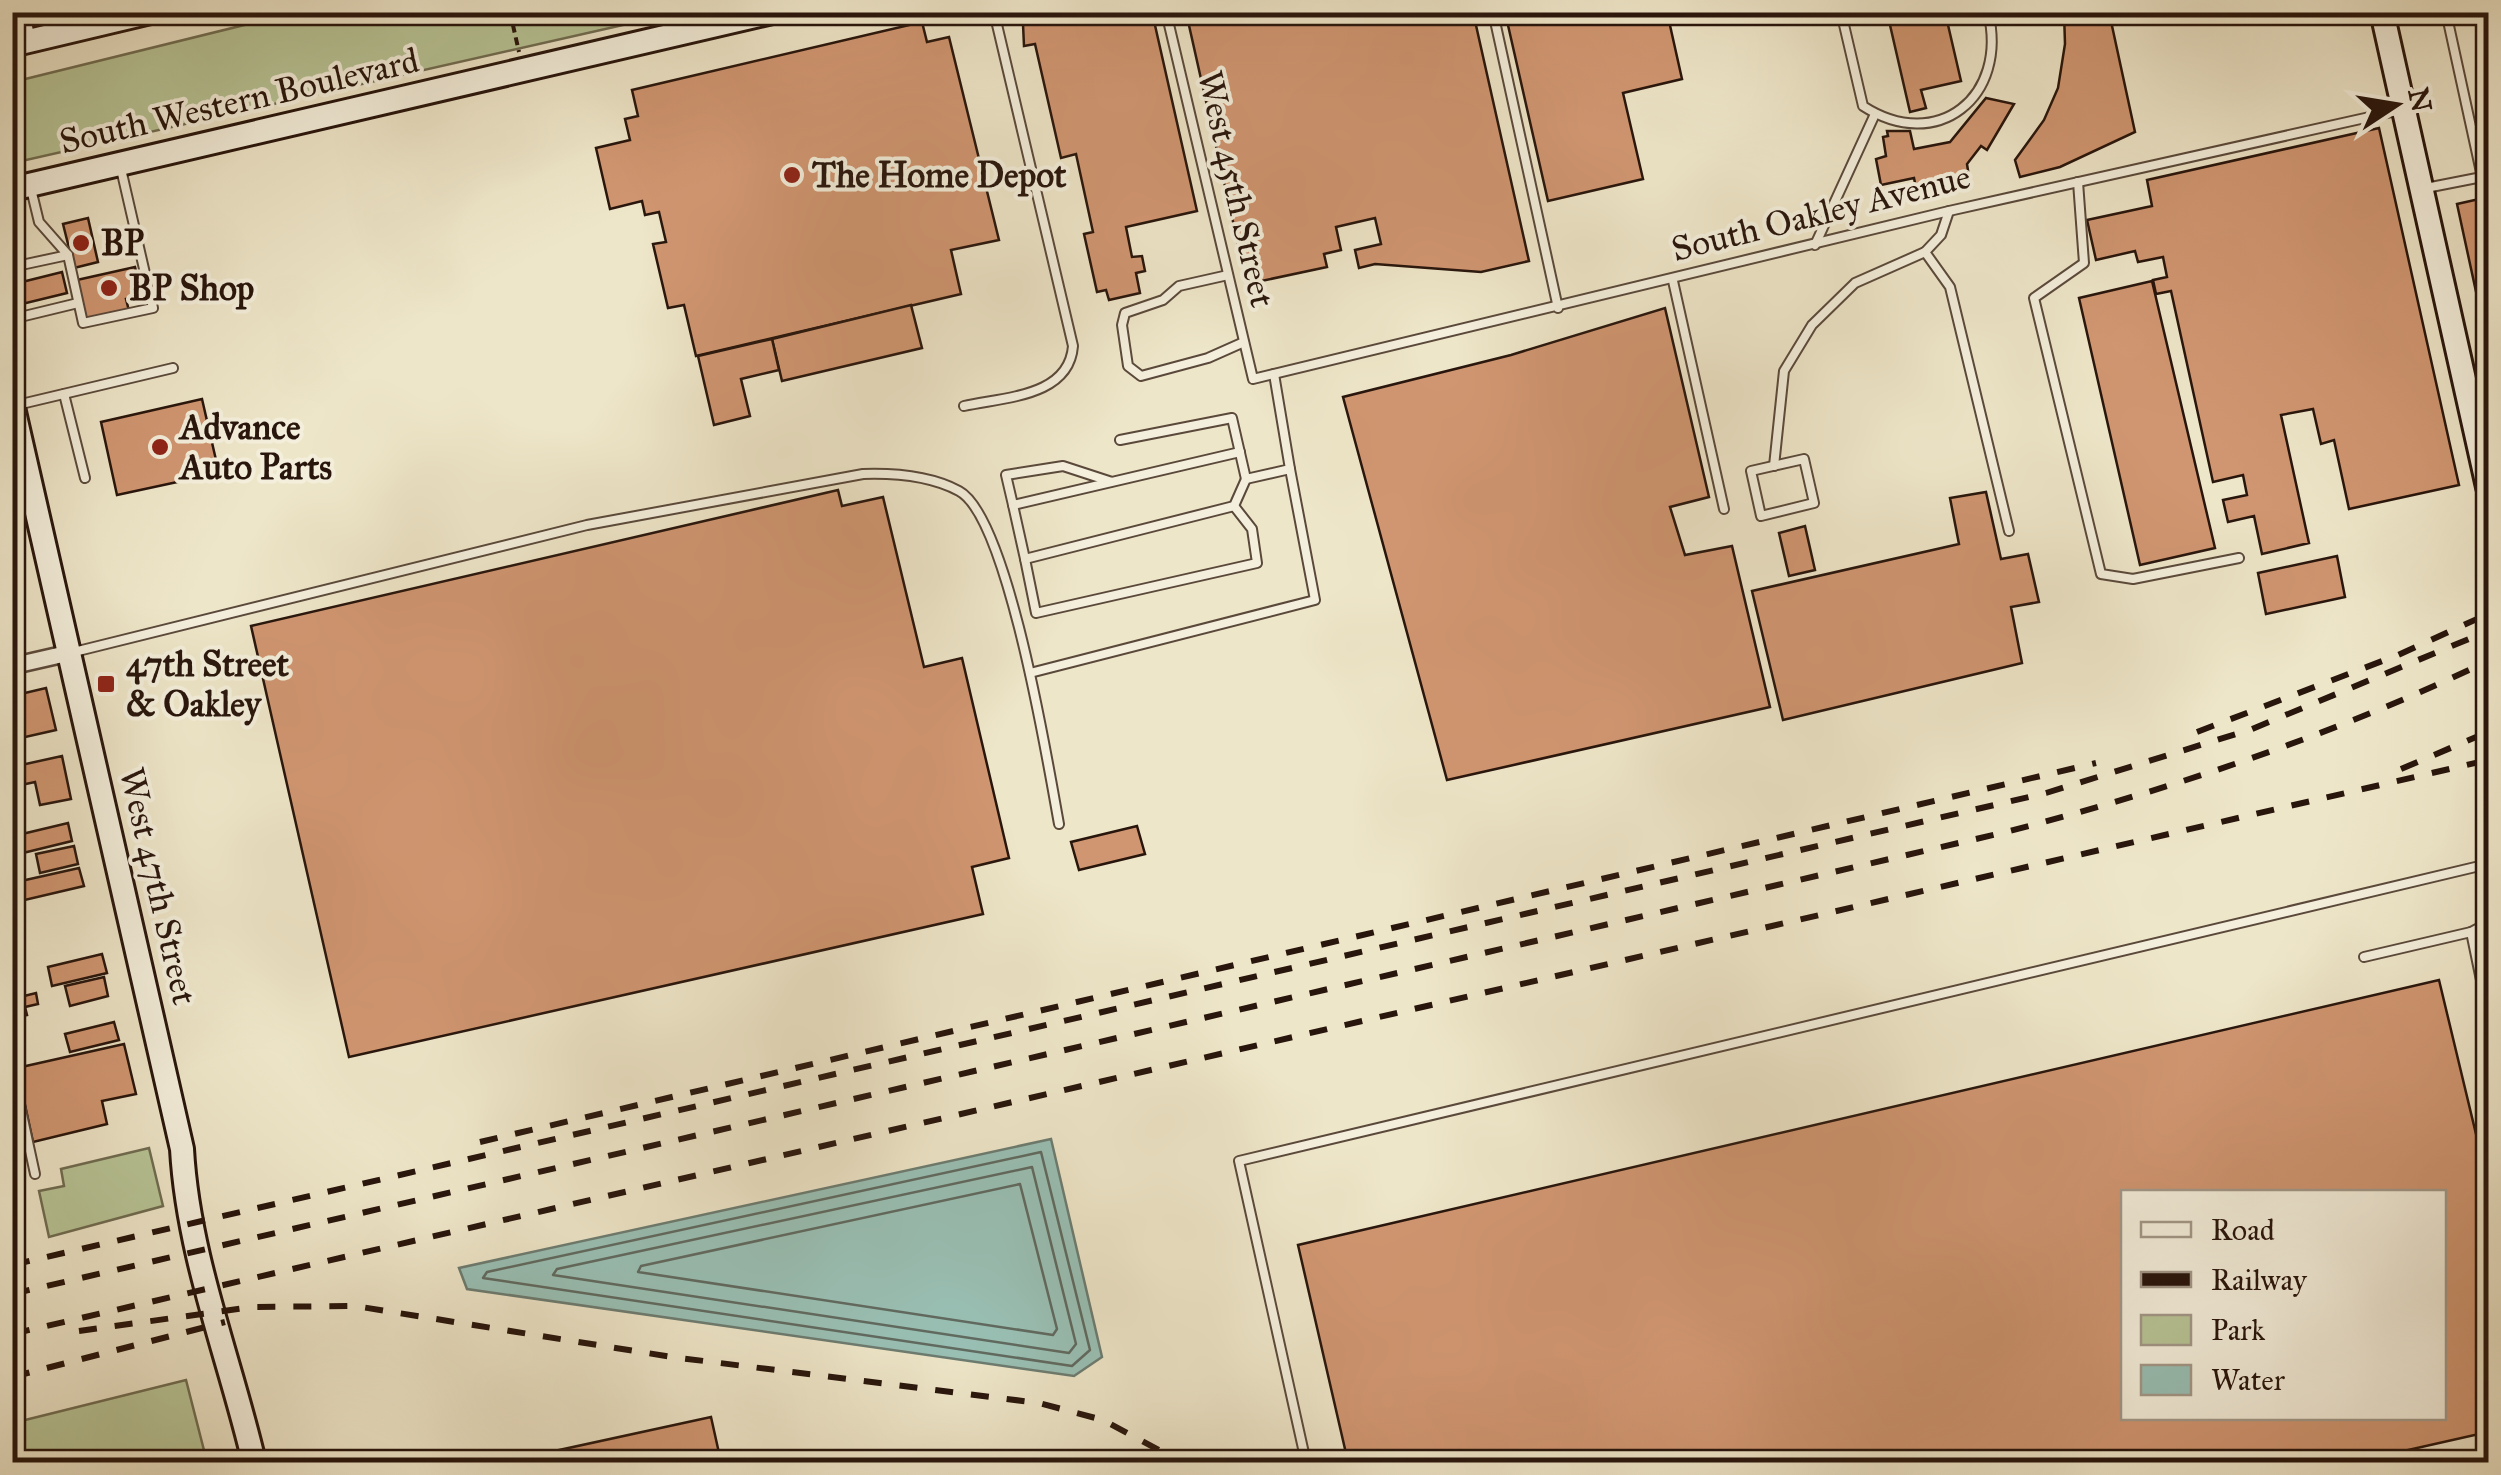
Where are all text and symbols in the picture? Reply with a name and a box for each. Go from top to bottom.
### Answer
street label: South Western Boulevard [55,39,423,163]
north arrow [2346,55,2446,155]
street label: West 45th Street [1188,67,1284,311]
text: N [2400,85,2440,115]
place label: The Home Depot [812,154,1067,197]
street label: South Oakley Avenue [1667,155,1975,271]
marker: The Home Depot [781,164,803,186]
place label: BP [101,222,144,265]
marker: BP [70,232,92,254]
place label: BP Shop [129,267,254,310]
marker: BP Shop [98,277,120,299]
place label: Advance Auto Parts [178,406,332,489]
marker: Advance Auto Parts [149,436,171,458]
place label: 47th Street & Oakley [126,643,290,726]
marker: 47th Street & Oakley [95,673,117,695]
street label: West 47th Street [110,763,206,1009]
legend [2121,1190,2446,1420]
text: Road [2211,1212,2275,1248]
text: Railway [2211,1262,2308,1298]
text: Park [2211,1312,2265,1348]
text: Water [2211,1362,2286,1398]

